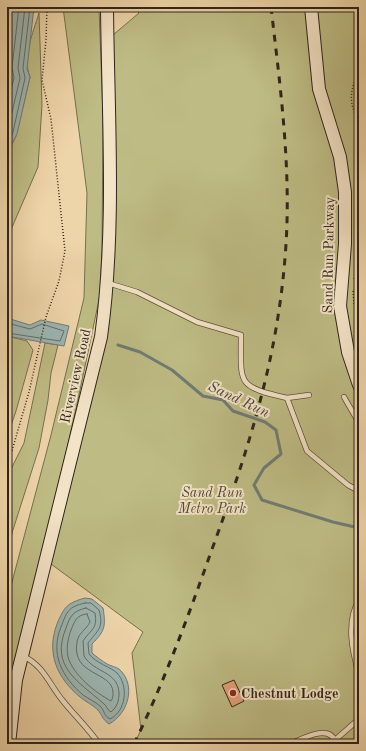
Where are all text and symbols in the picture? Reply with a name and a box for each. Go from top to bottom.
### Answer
street label: Sand Run Parkway [321,196,337,313]
street label: Riverview Road [58,328,94,425]
water label: Sand Run [205,380,272,421]
park label: Sand Run Metro Park [177,486,246,516]
place label: Chestnut Lodge [241,687,339,701]
marker: Chestnut Lodge [228,688,238,698]

